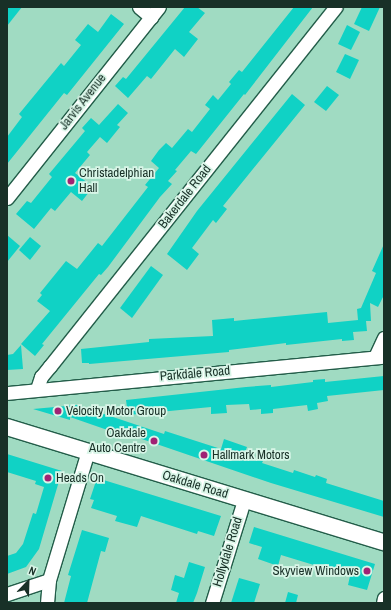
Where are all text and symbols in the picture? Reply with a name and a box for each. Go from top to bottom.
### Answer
street label: Jarvis Avenue [56,71,110,133]
street label: Bakerdale Road [155,162,215,232]
place label: Christadelphian Hall [79,166,154,197]
marker: Christadelphian Hall [66,176,76,186]
street label: Parkdale Road [159,363,231,385]
place label: Velocity Motor Group [66,403,166,419]
marker: Velocity Motor Group [53,406,63,416]
place label: Oakdale Auto Centre [89,426,146,457]
marker: Oakdale Auto Centre [149,436,159,446]
place label: Hallmark Motors [212,447,290,463]
marker: Hallmark Motors [199,450,209,460]
street label: Oakdale Road [160,468,230,502]
place label: Heads On [56,470,104,486]
marker: Heads On [43,473,53,483]
street label: Hollydale Road [210,515,246,589]
north arrow [8,562,48,602]
text: N [27,563,38,579]
place label: Skyview Windows [273,563,359,579]
marker: Skyview Windows [362,566,372,576]

